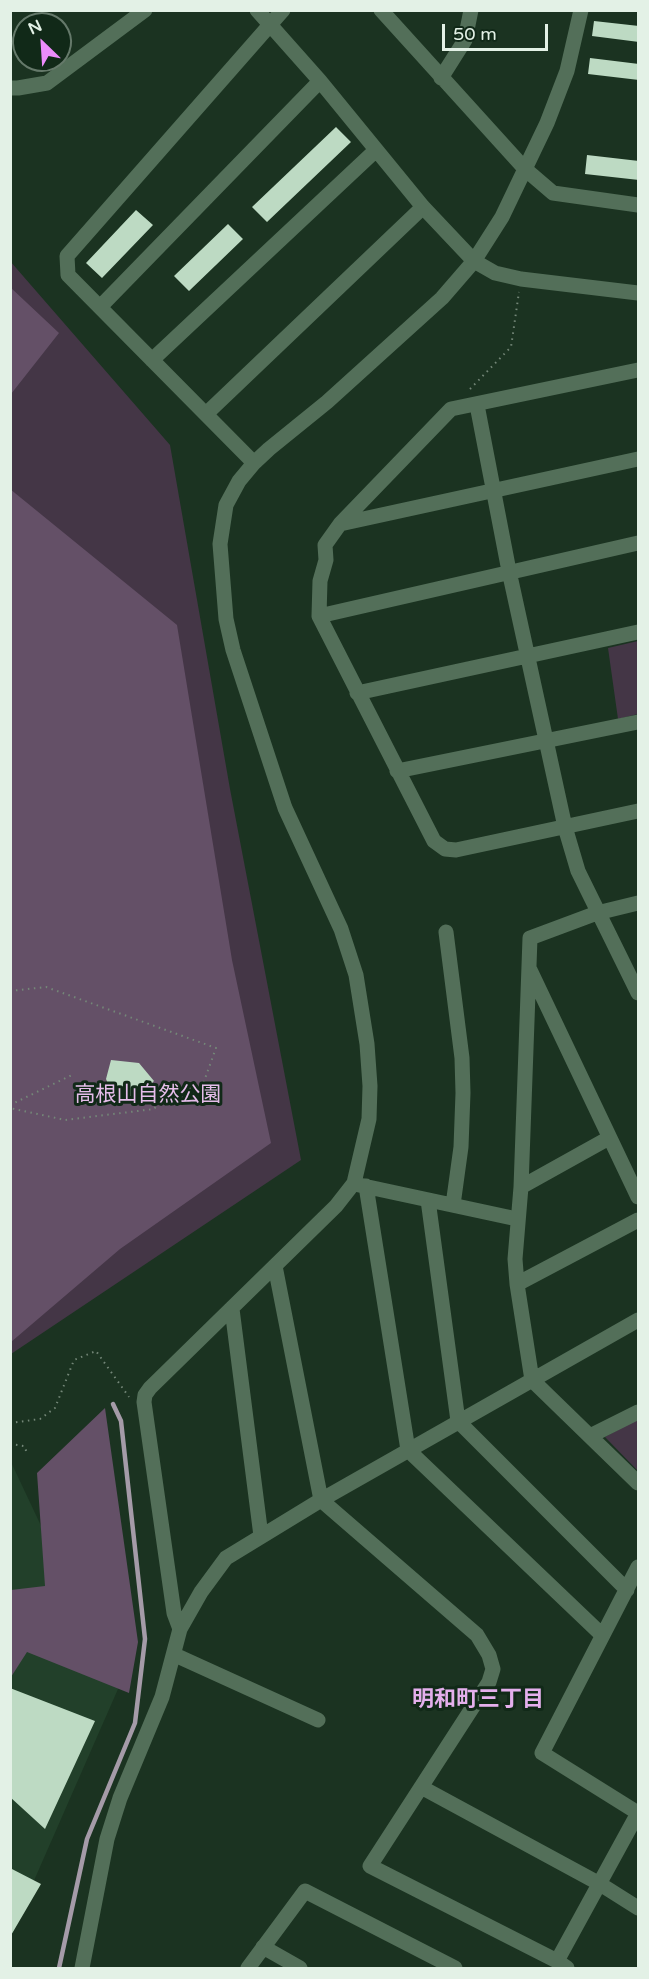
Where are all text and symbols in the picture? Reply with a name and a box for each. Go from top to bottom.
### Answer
north arrow [12,12,72,72]
scale bar [445,12,552,50]
text: N [25,16,45,39]
text: 50 m [453,23,497,45]
park label: 高根山自然公園 [75,1082,221,1108]
district label: 明和町三丁目 [412,1687,544,1713]

